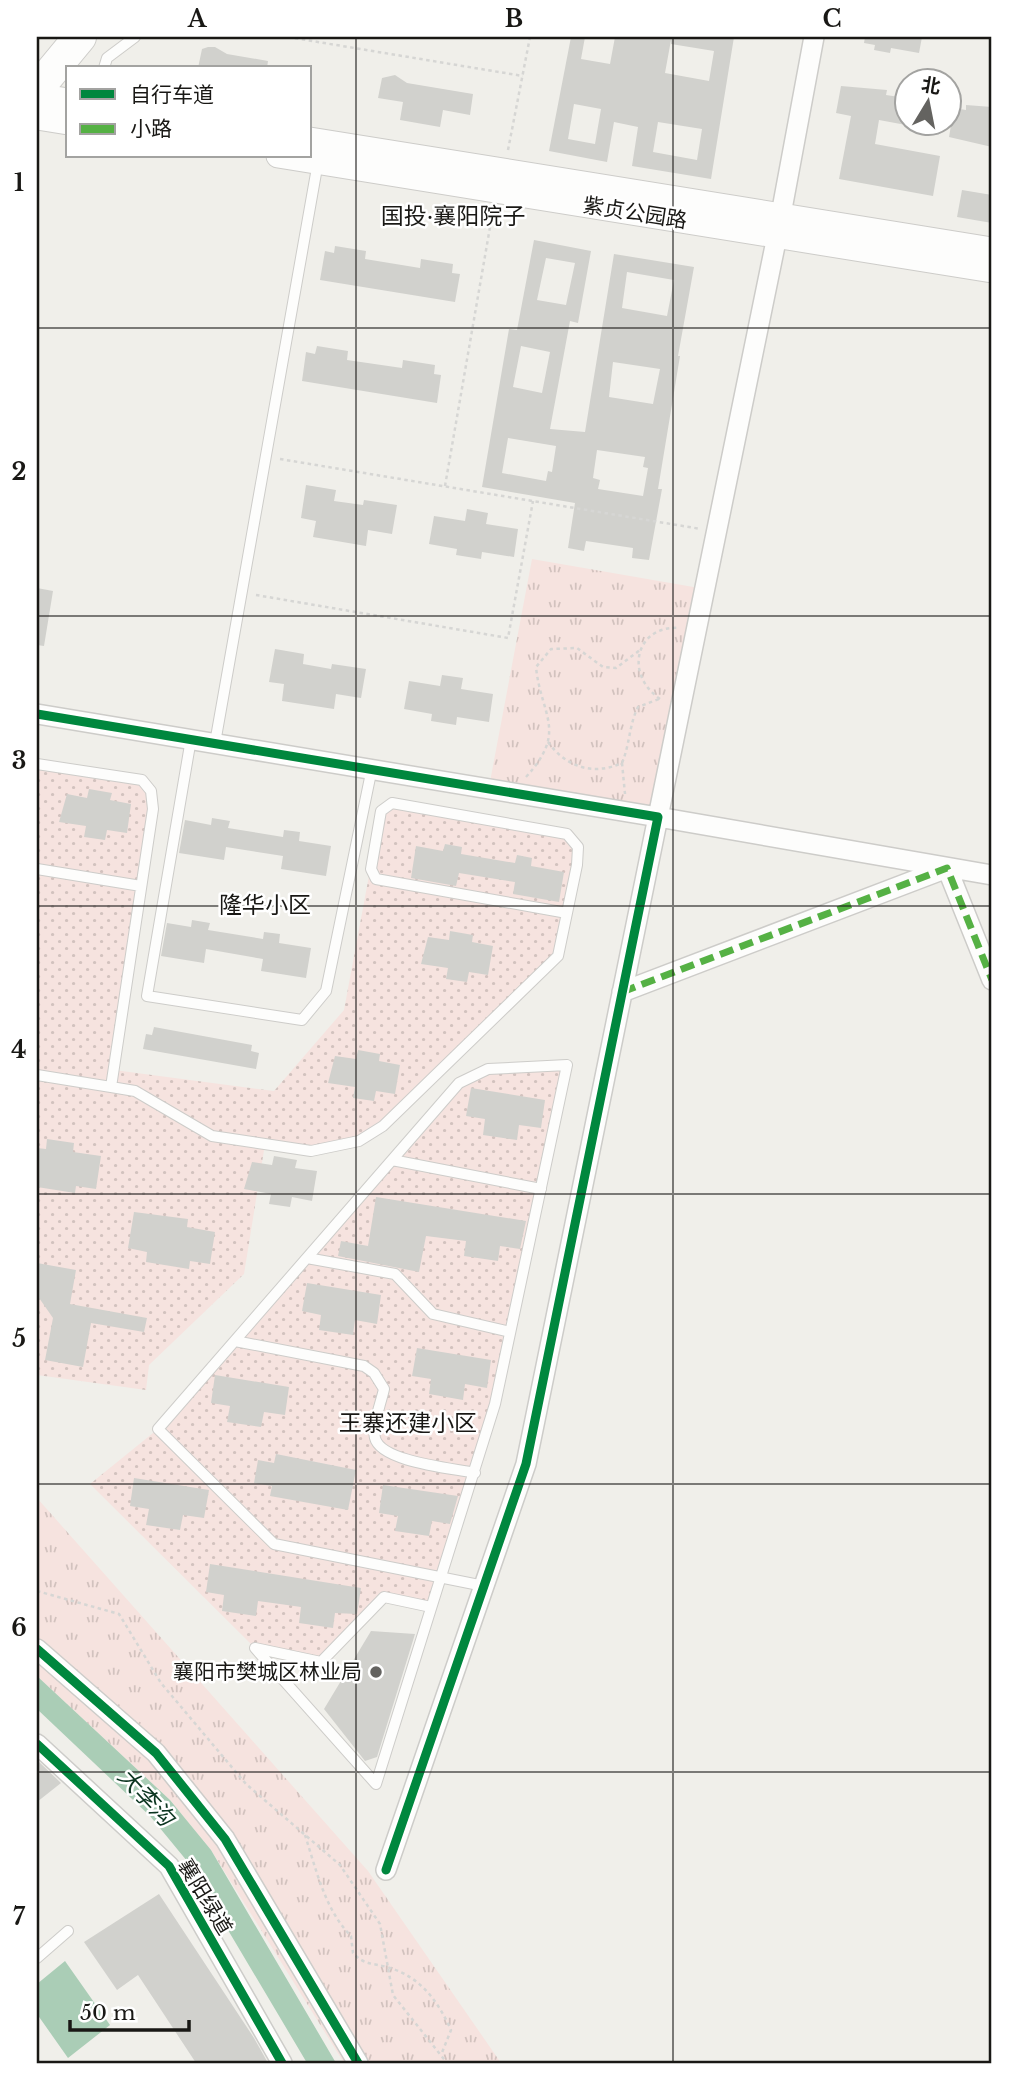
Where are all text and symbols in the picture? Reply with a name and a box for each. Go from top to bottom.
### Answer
text: A [187,5,208,33]
text: B [505,5,523,33]
text: C [823,5,841,33]
legend [66,66,312,158]
north arrow [892,66,962,136]
text: 北 [920,73,942,99]
text: 自行车道 [130,82,214,108]
text: 小路 [130,116,172,142]
text: 1 [14,169,24,197]
street label: 紫贞公园路 [581,192,689,234]
district label: 国投·襄阳院子 [381,202,525,230]
text: 2 [12,458,26,486]
text: 3 [12,747,26,775]
district label: 隆华小区 [219,891,311,919]
text: 4 [11,1036,27,1064]
text: 5 [12,1325,26,1353]
district label: 王寨还建小区 [339,1409,477,1437]
text: 6 [11,1614,27,1642]
place label: 襄阳市樊城区林业局 [173,1659,362,1685]
marker: 襄阳市樊城区林业局 [368,1664,384,1680]
water label: 大李沟 [112,1762,182,1834]
street label: 襄阳绿道 [172,1854,238,1940]
text: 7 [13,1903,26,1931]
scale bar [70,1988,189,2032]
text: 50 m [80,2000,136,2026]

